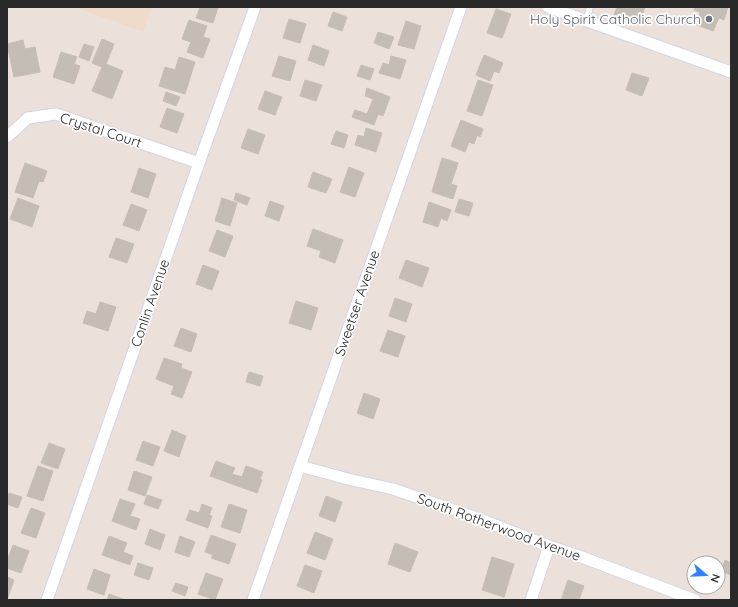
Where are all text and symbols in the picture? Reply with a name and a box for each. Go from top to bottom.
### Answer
place label: Holy Spirit Catholic Church [530,10,701,28]
marker: Holy Spirit Catholic Church [704,14,714,24]
street label: Crystal Court [58,108,144,152]
street label: Sweetser Avenue [330,248,384,358]
street label: Conlin Avenue [127,257,173,349]
street label: South Rotherwood Avenue [415,489,583,565]
north arrow [686,555,726,595]
text: N [708,572,723,584]

